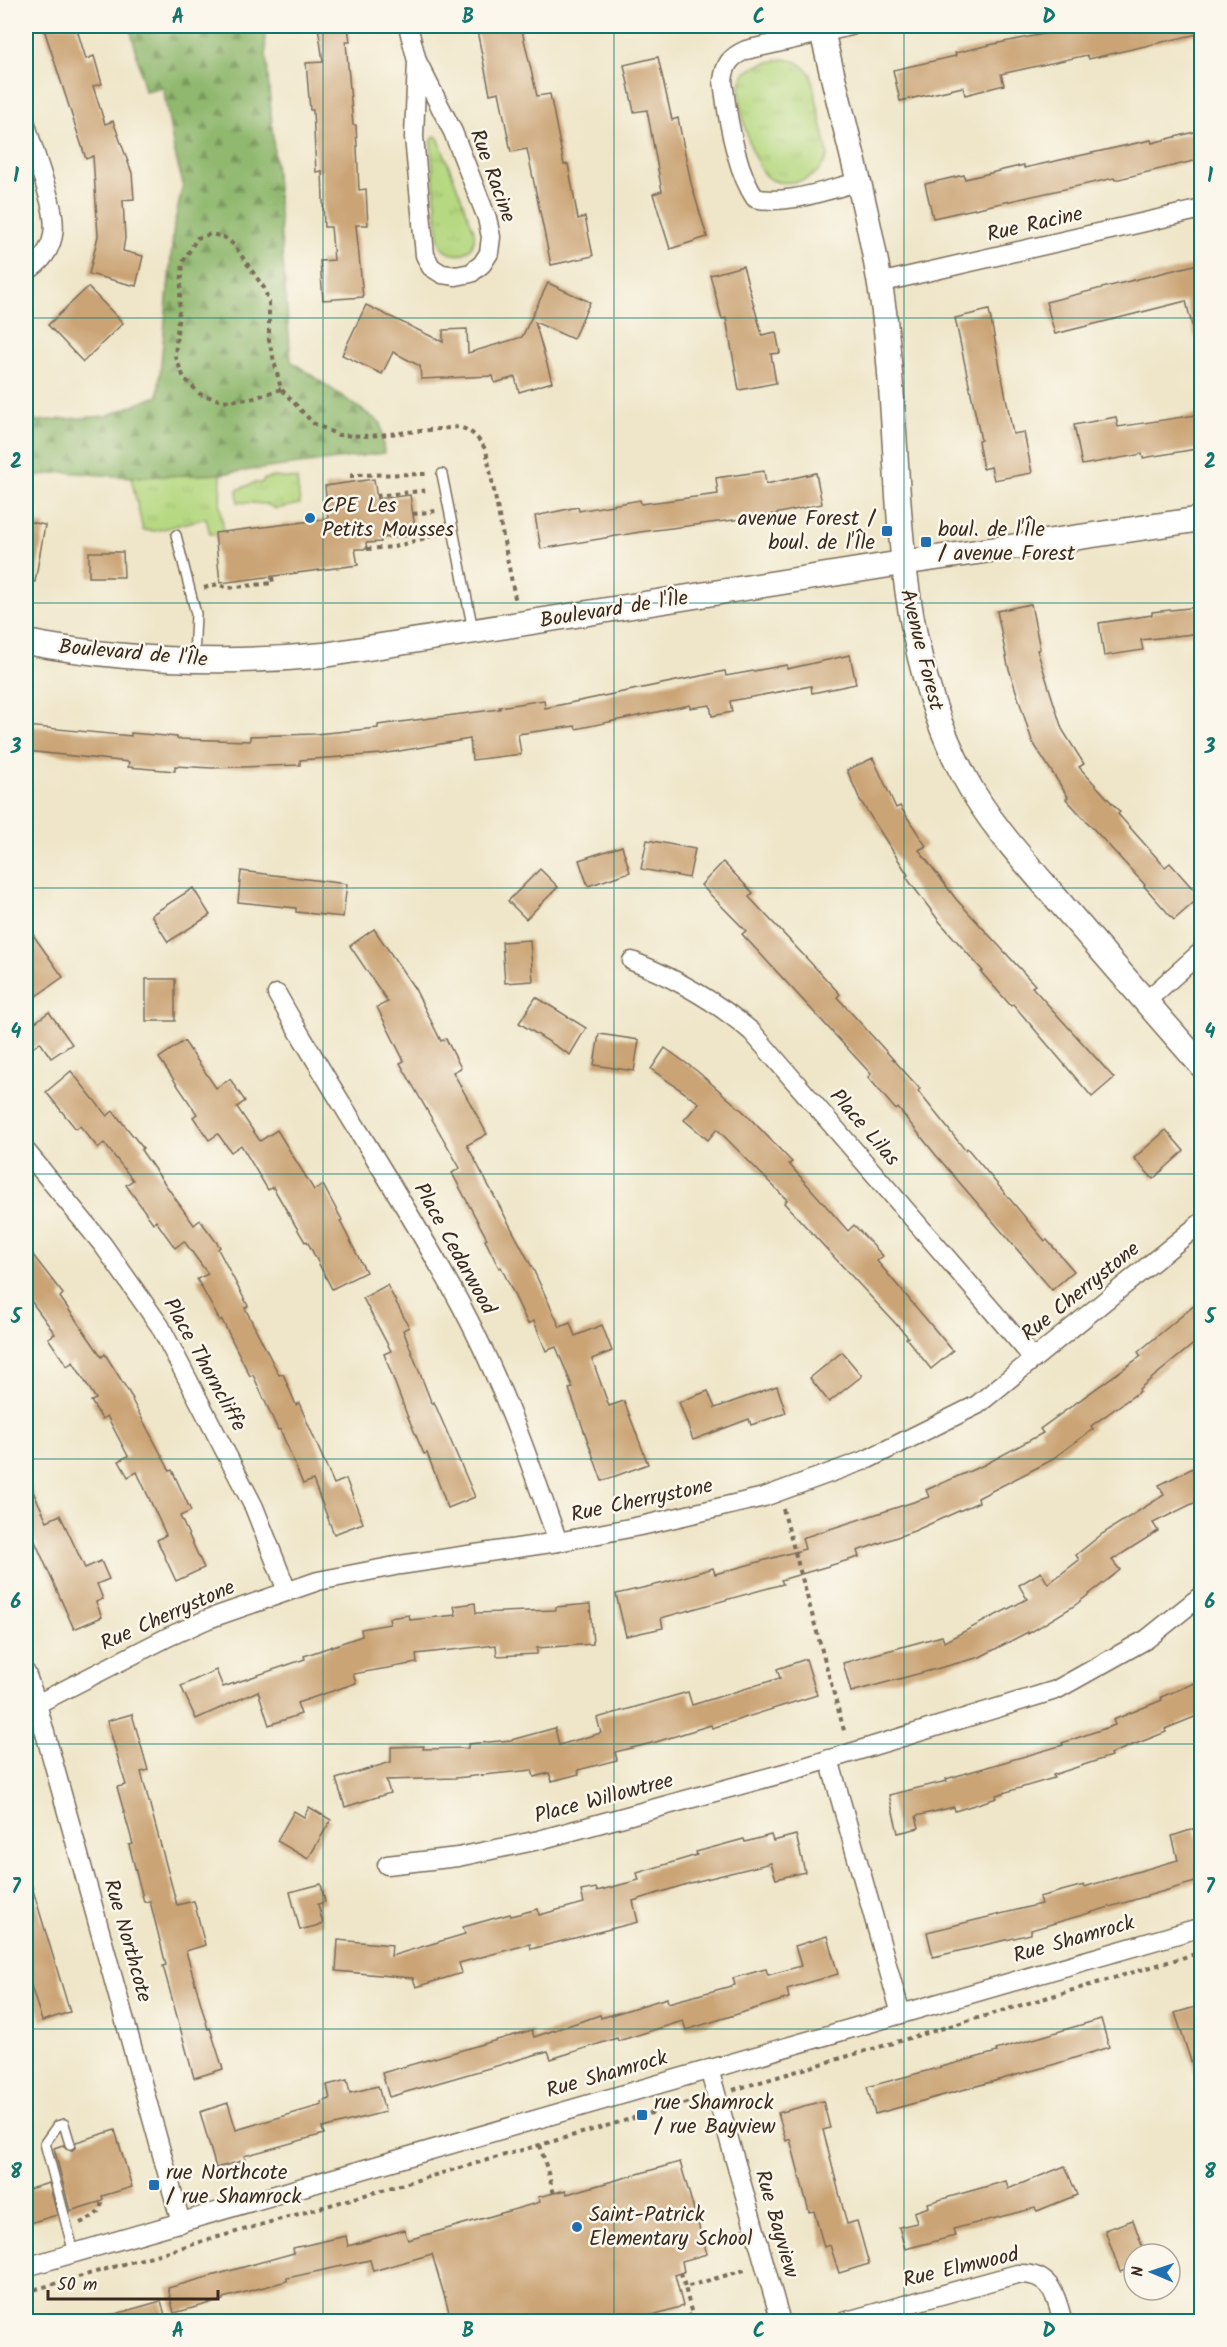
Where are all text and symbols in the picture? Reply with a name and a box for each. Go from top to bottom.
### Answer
text: A [172,2,184,34]
text: B [462,2,474,34]
text: C [753,2,765,34]
text: D [1042,2,1056,34]
street label: Rue Racine [460,125,524,228]
text: 1 [13,161,19,193]
text: 1 [1207,161,1213,193]
street label: Rue Racine [984,198,1087,252]
text: 2 [10,447,22,479]
text: 2 [1204,447,1216,479]
place label: CPE Les Petits Mousses [322,490,454,547]
place label: avenue Forest / boul. de l'Île [738,503,877,560]
marker: CPE Les Petits Mousses [303,511,317,525]
place label: boul. de l'Île / avenue Forest [938,514,1076,571]
marker: avenue Forest / boul. de l'Île [880,524,894,538]
marker: boul. de l'Île / avenue Forest [919,535,933,549]
street label: Boulevard de l'Île [537,582,691,638]
street label: Avenue Forest [890,586,952,715]
street label: Boulevard de l'Île [57,631,210,677]
text: 3 [10,732,22,764]
text: 3 [1204,732,1216,764]
text: 4 [11,1017,22,1049]
text: 4 [1205,1017,1216,1049]
street label: Place Lilas [821,1082,907,1174]
street label: Place Cedarwood [404,1177,504,1322]
street label: Rue Cherrystone [1014,1233,1148,1350]
street label: Place Thorncliffe [154,1292,255,1438]
text: 5 [10,1302,23,1334]
text: 5 [1204,1302,1217,1334]
street label: Rue Cherrystone [568,1470,717,1532]
street label: Rue Cherrystone [95,1571,241,1660]
text: 6 [11,1587,22,1619]
text: 6 [1205,1587,1216,1619]
street label: Place Willowtree [531,1764,678,1833]
text: 7 [11,1872,21,1904]
text: 7 [1205,1872,1215,1904]
street label: Rue Northcote [94,1876,160,2007]
street label: Rue Shamrock [1009,1907,1139,1973]
street label: Rue Shamrock [542,2042,672,2108]
place label: rue Shamrock / rue Bayview [654,2087,776,2144]
marker: rue Shamrock / rue Bayview [635,2108,649,2122]
text: 8 [10,2157,22,2189]
place label: rue Northcote / rue Shamrock [166,2157,302,2214]
text: 8 [1204,2157,1216,2189]
street label: Rue Bayview [745,2166,807,2283]
marker: rue Northcote / rue Shamrock [147,2178,161,2192]
place label: Saint-Patrick Elementary School [589,2199,752,2256]
marker: Saint-Patrick Elementary School [570,2220,584,2234]
street label: Rue Elmwood [900,2239,1023,2297]
north arrow [1122,2242,1182,2302]
scale bar [48,2263,218,2301]
text: N [1126,2266,1151,2277]
text: 50 m [57,2271,97,2300]
text: A [172,2316,184,2347]
text: B [462,2316,474,2347]
text: C [753,2316,765,2347]
text: D [1042,2316,1056,2347]

